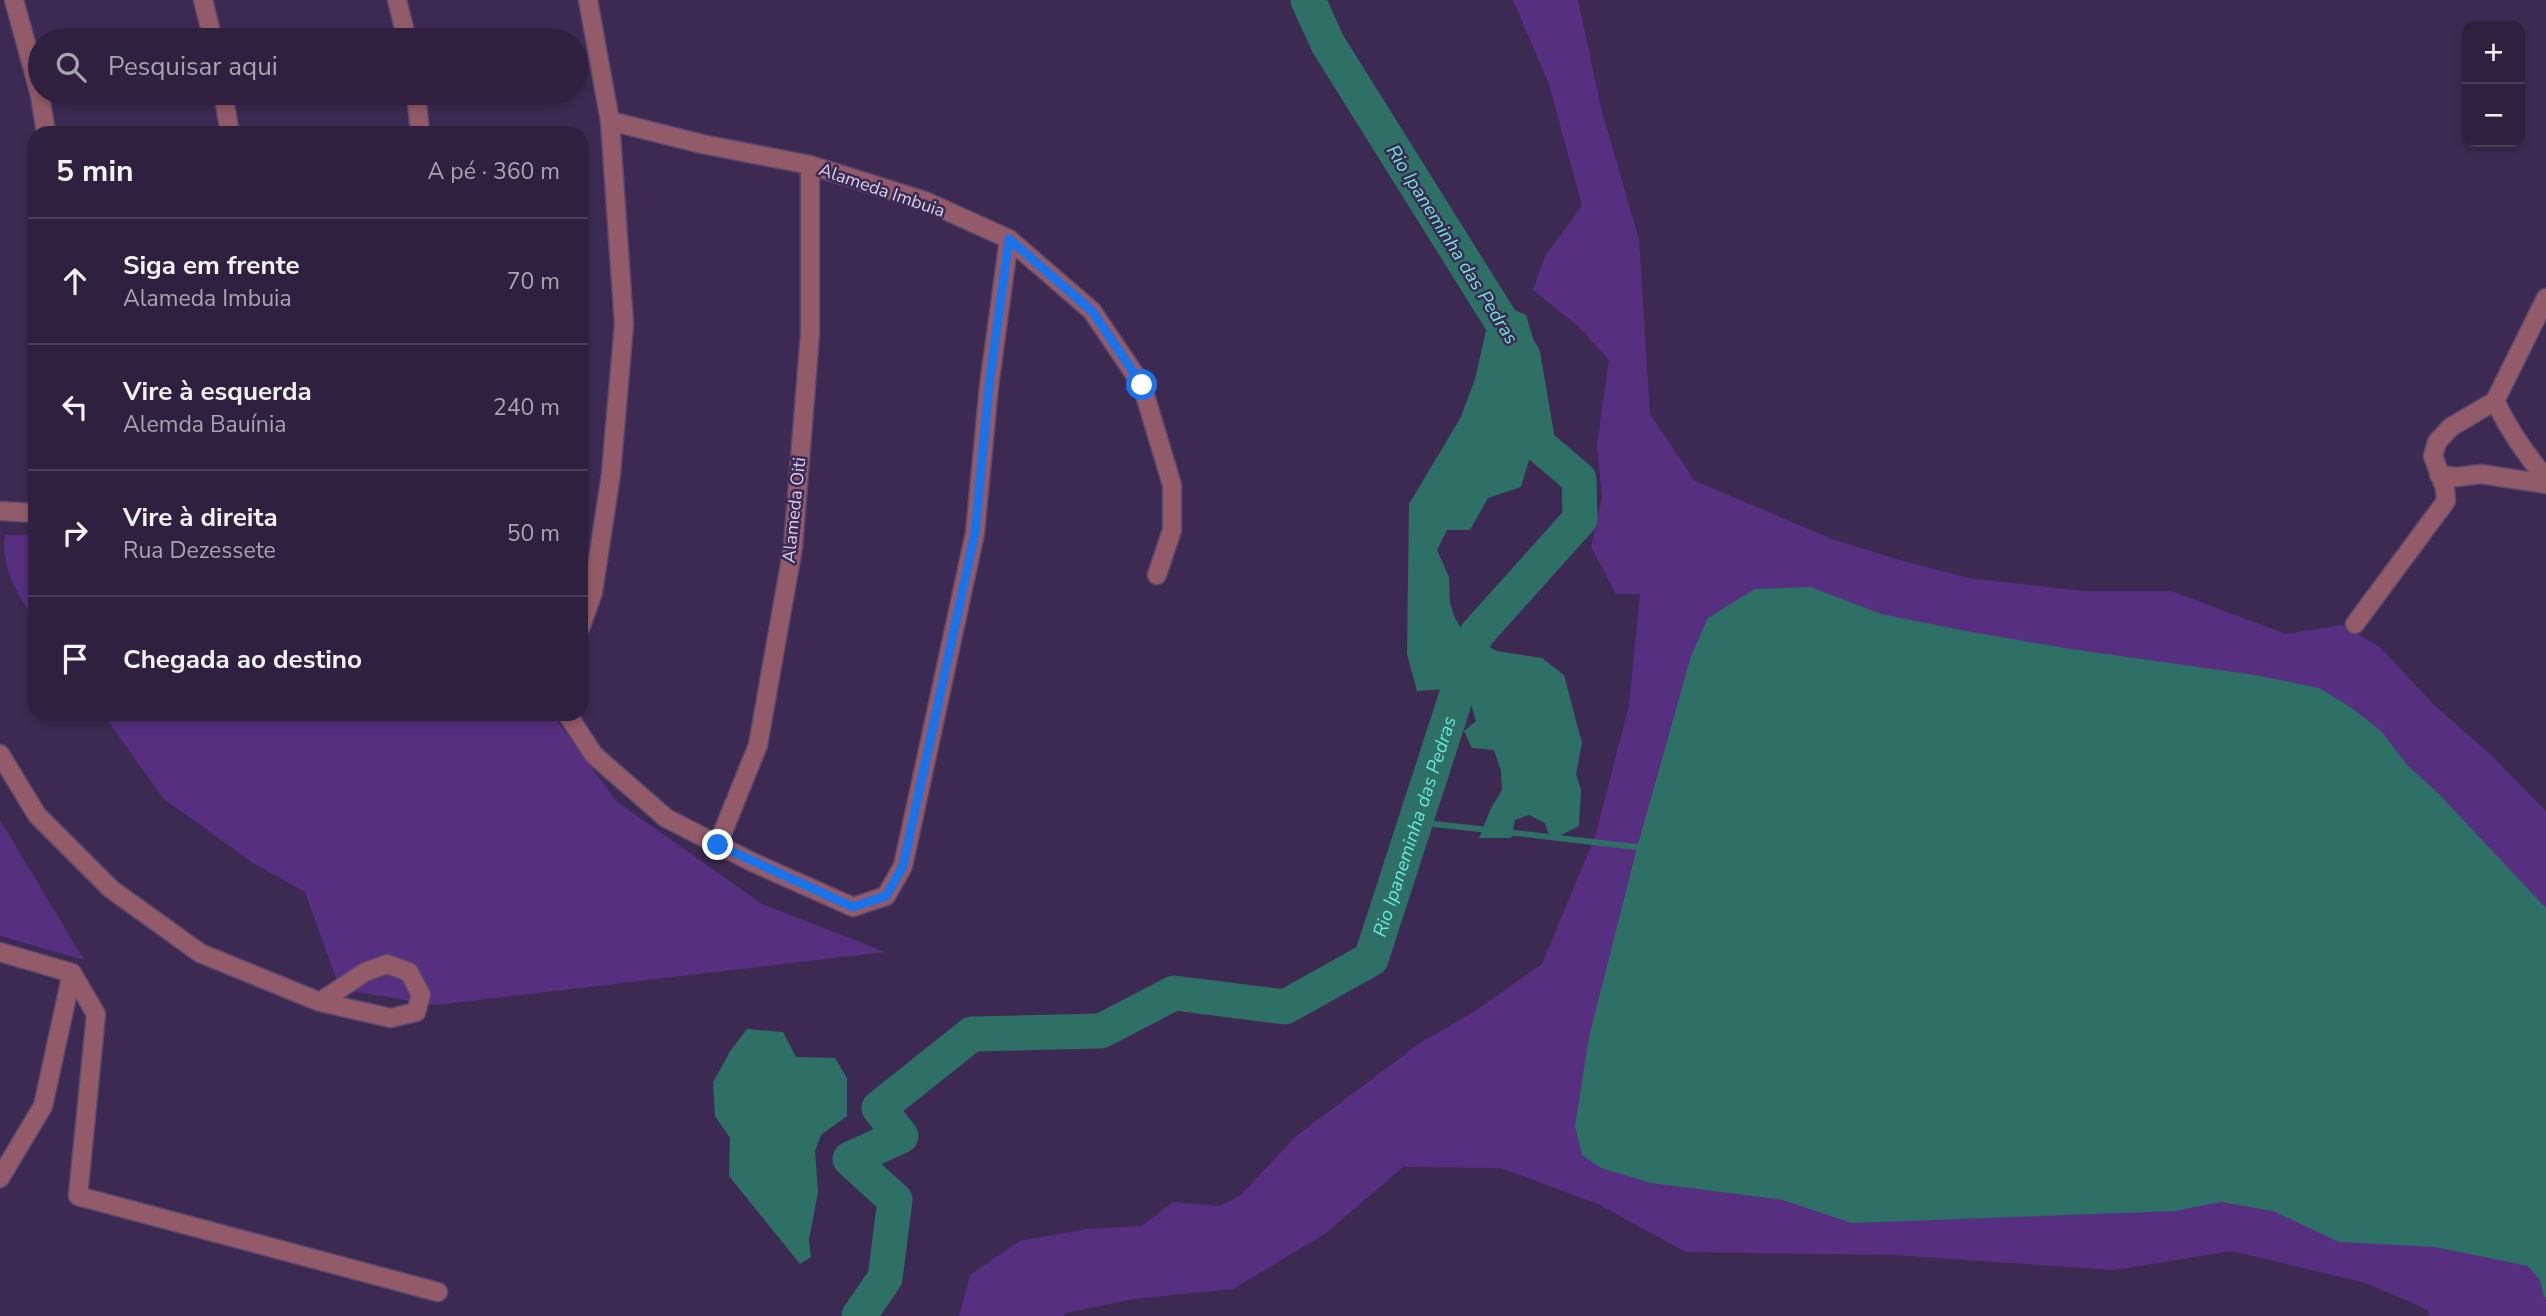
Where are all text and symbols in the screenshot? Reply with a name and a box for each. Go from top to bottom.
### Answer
map controls [2462,21,2525,147]
button: + [2462,21,2525,84]
search box [28,28,588,105]
icon: search [52,48,90,86]
text: Pesquisar aqui [108,49,278,84]
button: − [2462,84,2525,147]
water label: Rio Ipaneminha das Pedras [1380,140,1524,349]
text: 5 min [56,151,134,192]
text: A pé · 360 m [428,156,560,187]
street label: Alameda Imbuia [816,157,948,223]
text: Siga em frente [123,248,300,283]
icon: ahead [56,262,94,300]
text: 70 m [507,266,560,297]
text: Alameda Imbuia [123,283,292,314]
route start [1126,369,1157,400]
text: Vire à esquerda [123,374,312,409]
icon: left [56,388,94,426]
text: 240 m [493,392,560,423]
text: Alemda Bauínia [123,409,286,440]
street label: Alameda Oiti [777,456,811,564]
text: Vire à direita [123,500,278,535]
icon: right [56,514,94,552]
text: 50 m [507,518,560,549]
text: Rua Dezessete [123,535,276,566]
icon: arrive [56,640,94,678]
text: Chegada ao destino [123,642,362,677]
water label: Rio Ipaneminha das Pedras [1367,713,1463,941]
route end [702,829,733,860]

